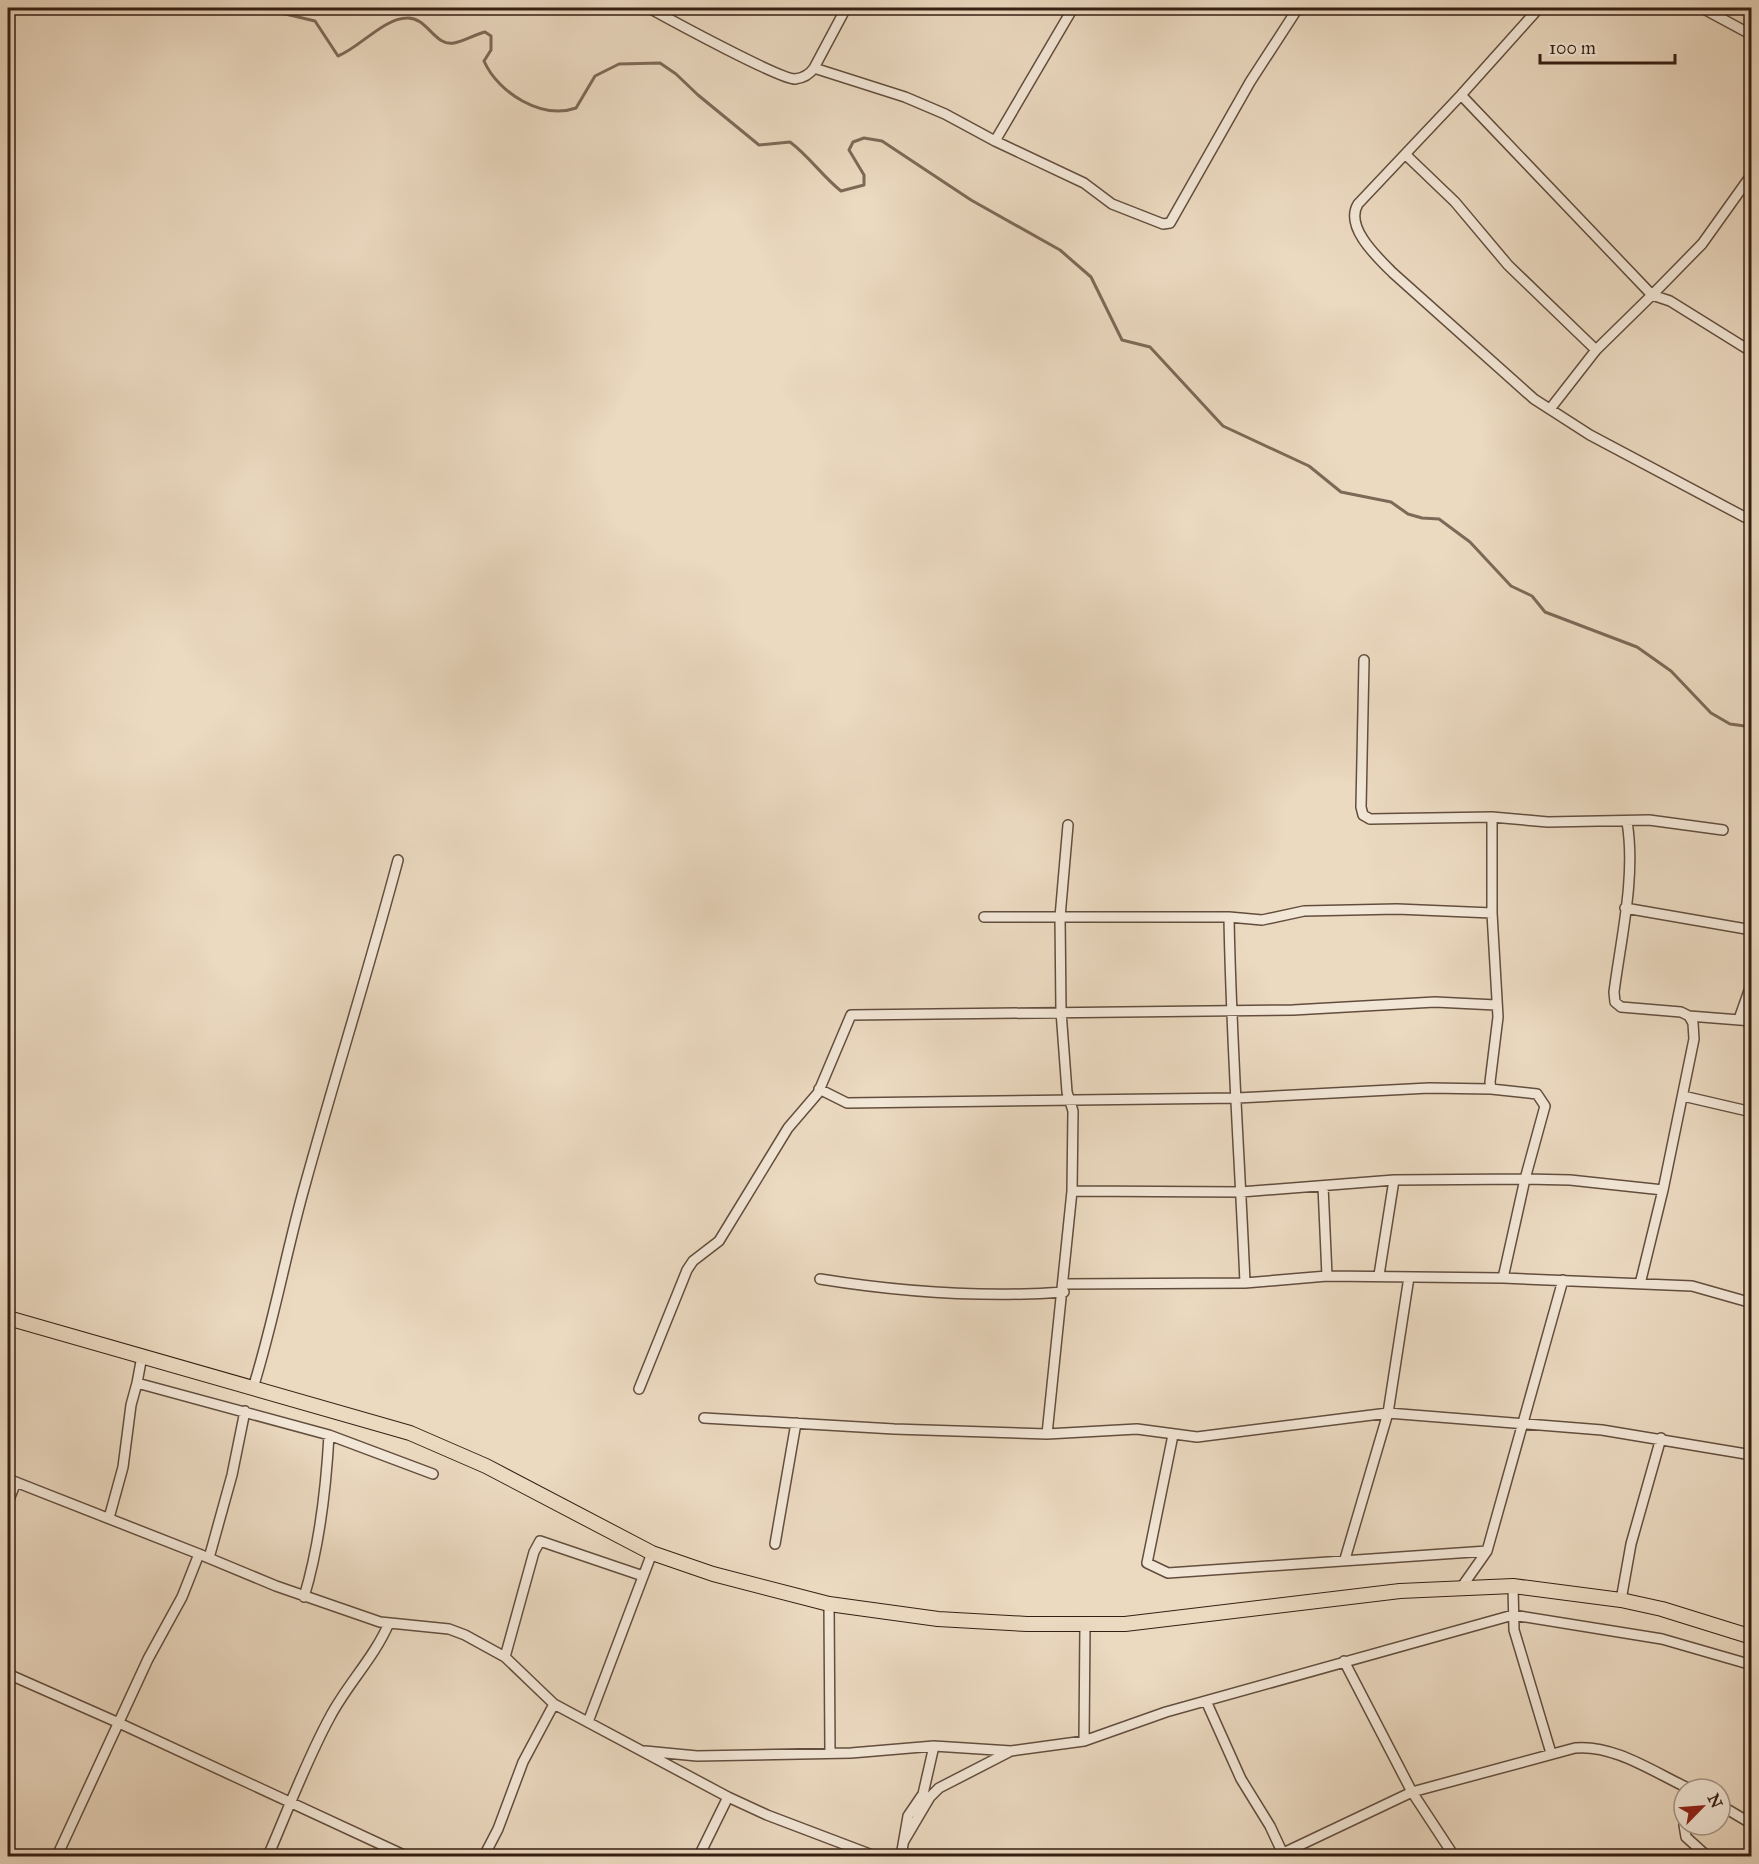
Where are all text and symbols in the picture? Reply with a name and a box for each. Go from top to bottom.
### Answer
scale bar [1540,27,1675,65]
text: 100 m [1549,37,1596,59]
north arrow [1672,1777,1732,1837]
text: N [1704,1791,1727,1811]

